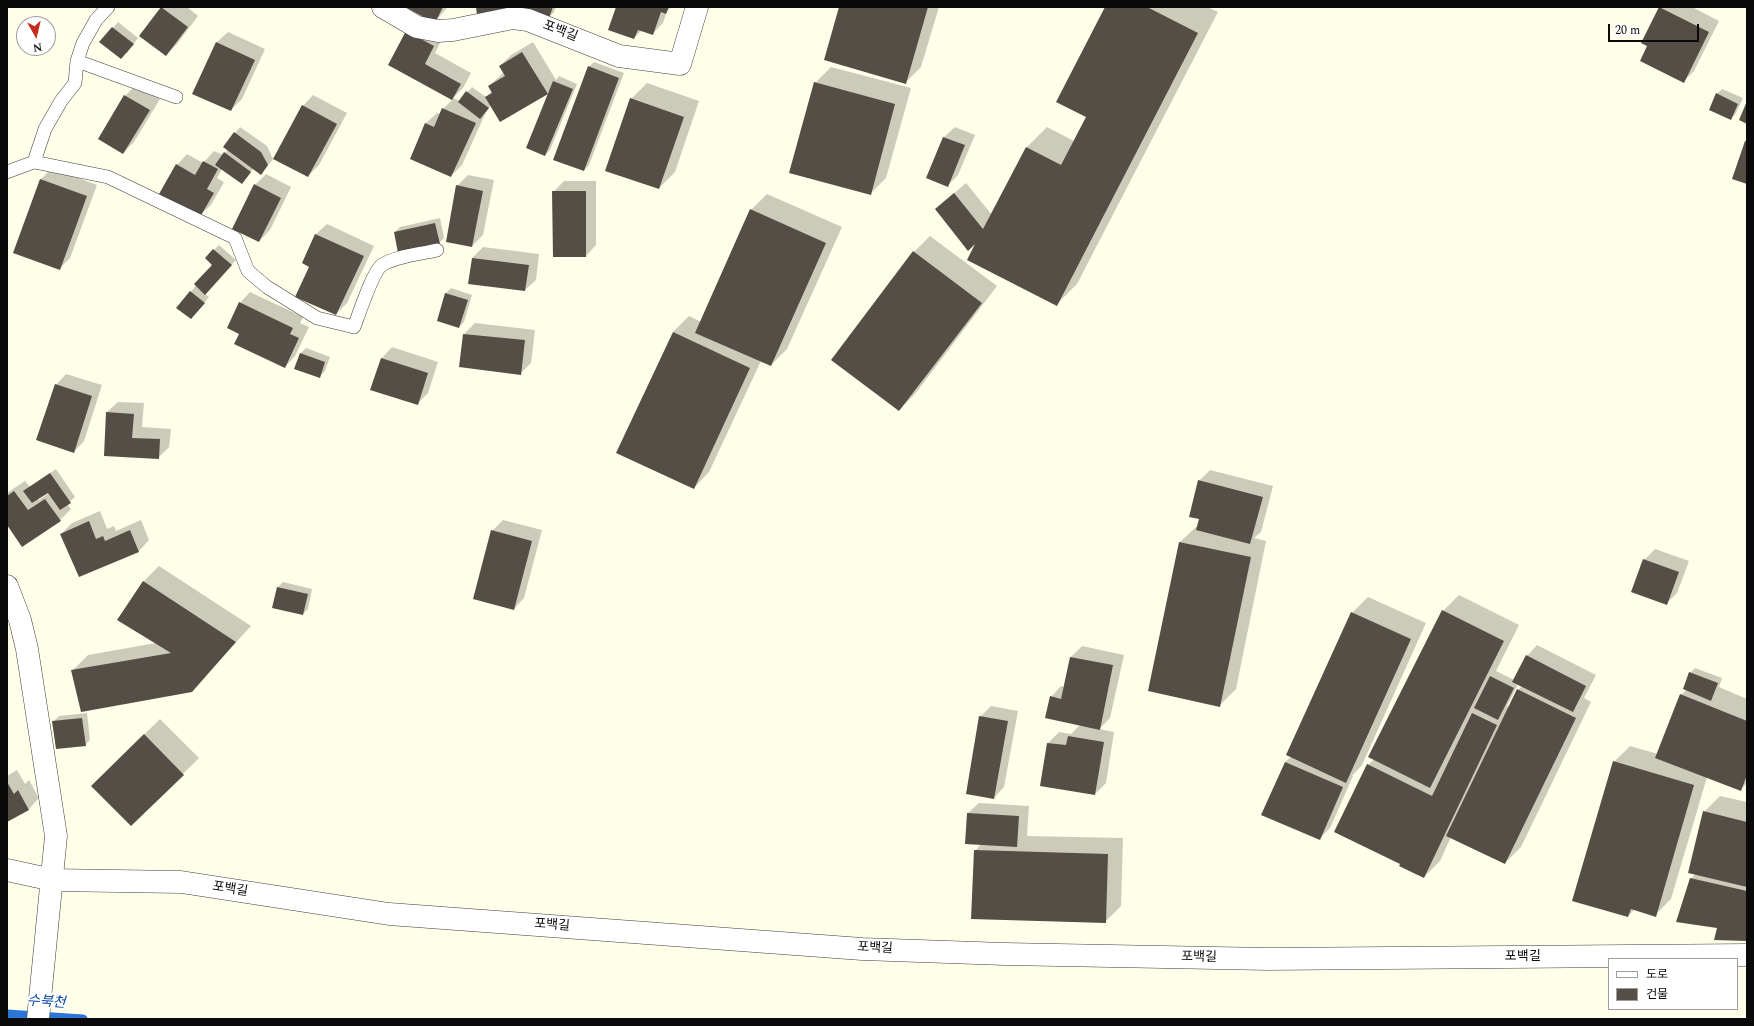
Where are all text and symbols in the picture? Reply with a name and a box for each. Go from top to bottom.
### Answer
north arrow [16,16,56,56]
scale bar [1610,16,1701,42]
street label: 포백길 [540,18,580,46]
text: 20 m [1615,21,1640,40]
text: N [32,38,43,56]
street label: 포백길 [211,879,249,901]
street label: 포백길 [534,917,570,935]
street label: 포백길 [857,940,893,958]
street label: 포백길 [1505,949,1541,965]
street label: 포백길 [1181,950,1217,966]
legend [1608,958,1738,1010]
text: 도로 [1646,965,1668,984]
text: 건물 [1646,985,1668,1004]
water label: 수북천 [26,993,66,1013]

